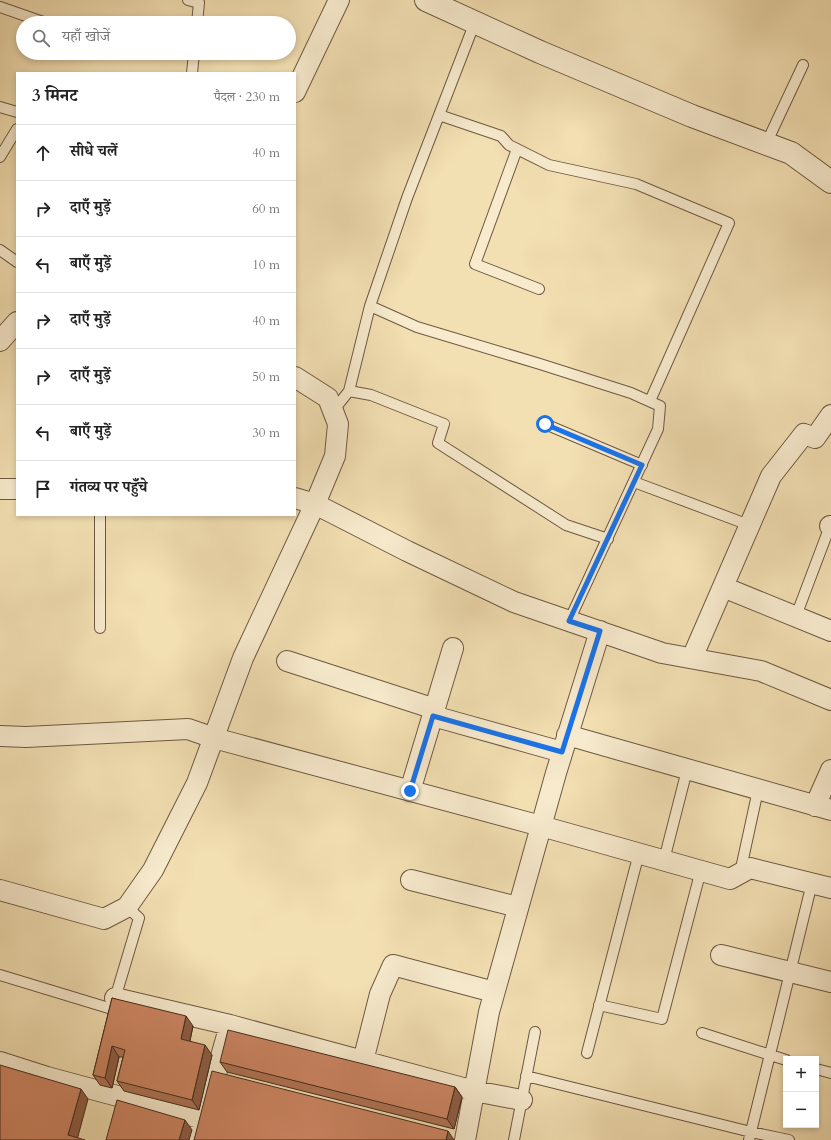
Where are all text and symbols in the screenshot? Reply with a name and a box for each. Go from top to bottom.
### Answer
search box [16,16,296,60]
text: यहाँ खोजें [62,26,110,46]
icon: search [30,27,52,49]
text: 3 मिनट [32,84,78,107]
text: पैदल · 230 m [214,88,280,106]
text: सीधे चलें [70,141,118,161]
icon: ahead [32,142,54,164]
text: 40 m [252,144,280,162]
text: दाएँ मुड़ें [70,197,111,217]
icon: right [32,198,54,220]
text: 60 m [252,200,280,218]
text: बाएँ मुड़ें [70,253,111,273]
icon: left [32,254,54,276]
text: 10 m [252,256,280,274]
text: दाएँ मुड़ें [70,309,111,329]
icon: right [32,310,54,332]
text: 40 m [252,312,280,330]
text: दाएँ मुड़ें [70,365,111,385]
icon: right [32,366,54,388]
text: 50 m [252,368,280,386]
route start [536,415,554,433]
text: बाएँ मुड़ें [70,421,111,441]
icon: left [32,422,54,444]
text: 30 m [252,424,280,442]
text: गंतव्य पर पहुँचे [70,477,147,497]
icon: arrive [32,478,54,500]
route end [401,782,419,800]
map controls [783,1056,819,1128]
button: + [783,1056,819,1092]
button: − [783,1092,819,1128]

